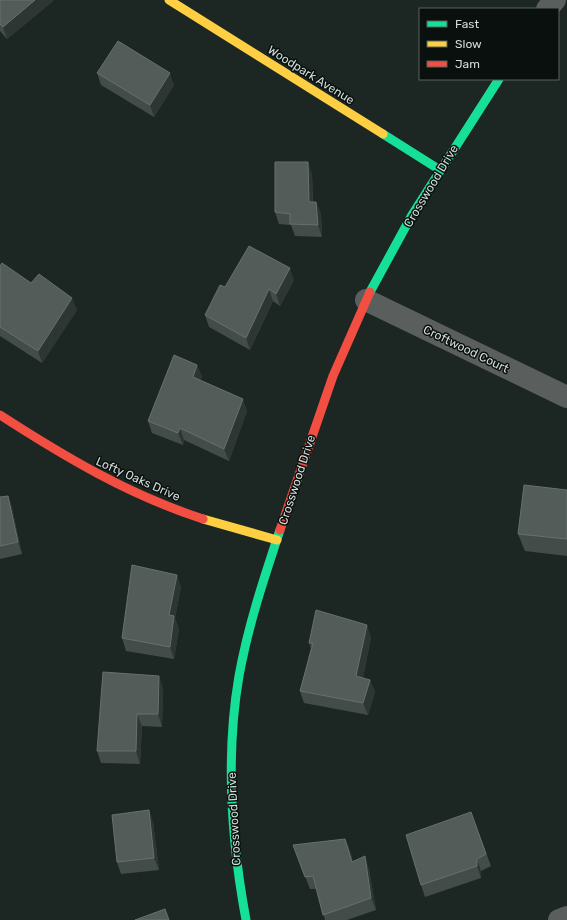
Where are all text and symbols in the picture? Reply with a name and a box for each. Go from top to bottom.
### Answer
legend [419,8,559,80]
text: Fast [455,17,479,31]
text: Slow [455,37,482,51]
street label: Woodpark Avenue [265,43,357,107]
text: Jam [455,57,480,71]
street label: Crosswood Drive [401,142,461,230]
street label: Croftwood Court [421,322,511,376]
street label: Crosswood Drive [276,433,318,527]
street label: Lofty Oaks Drive [94,454,183,504]
street label: Crosswood Drive [225,772,243,866]

